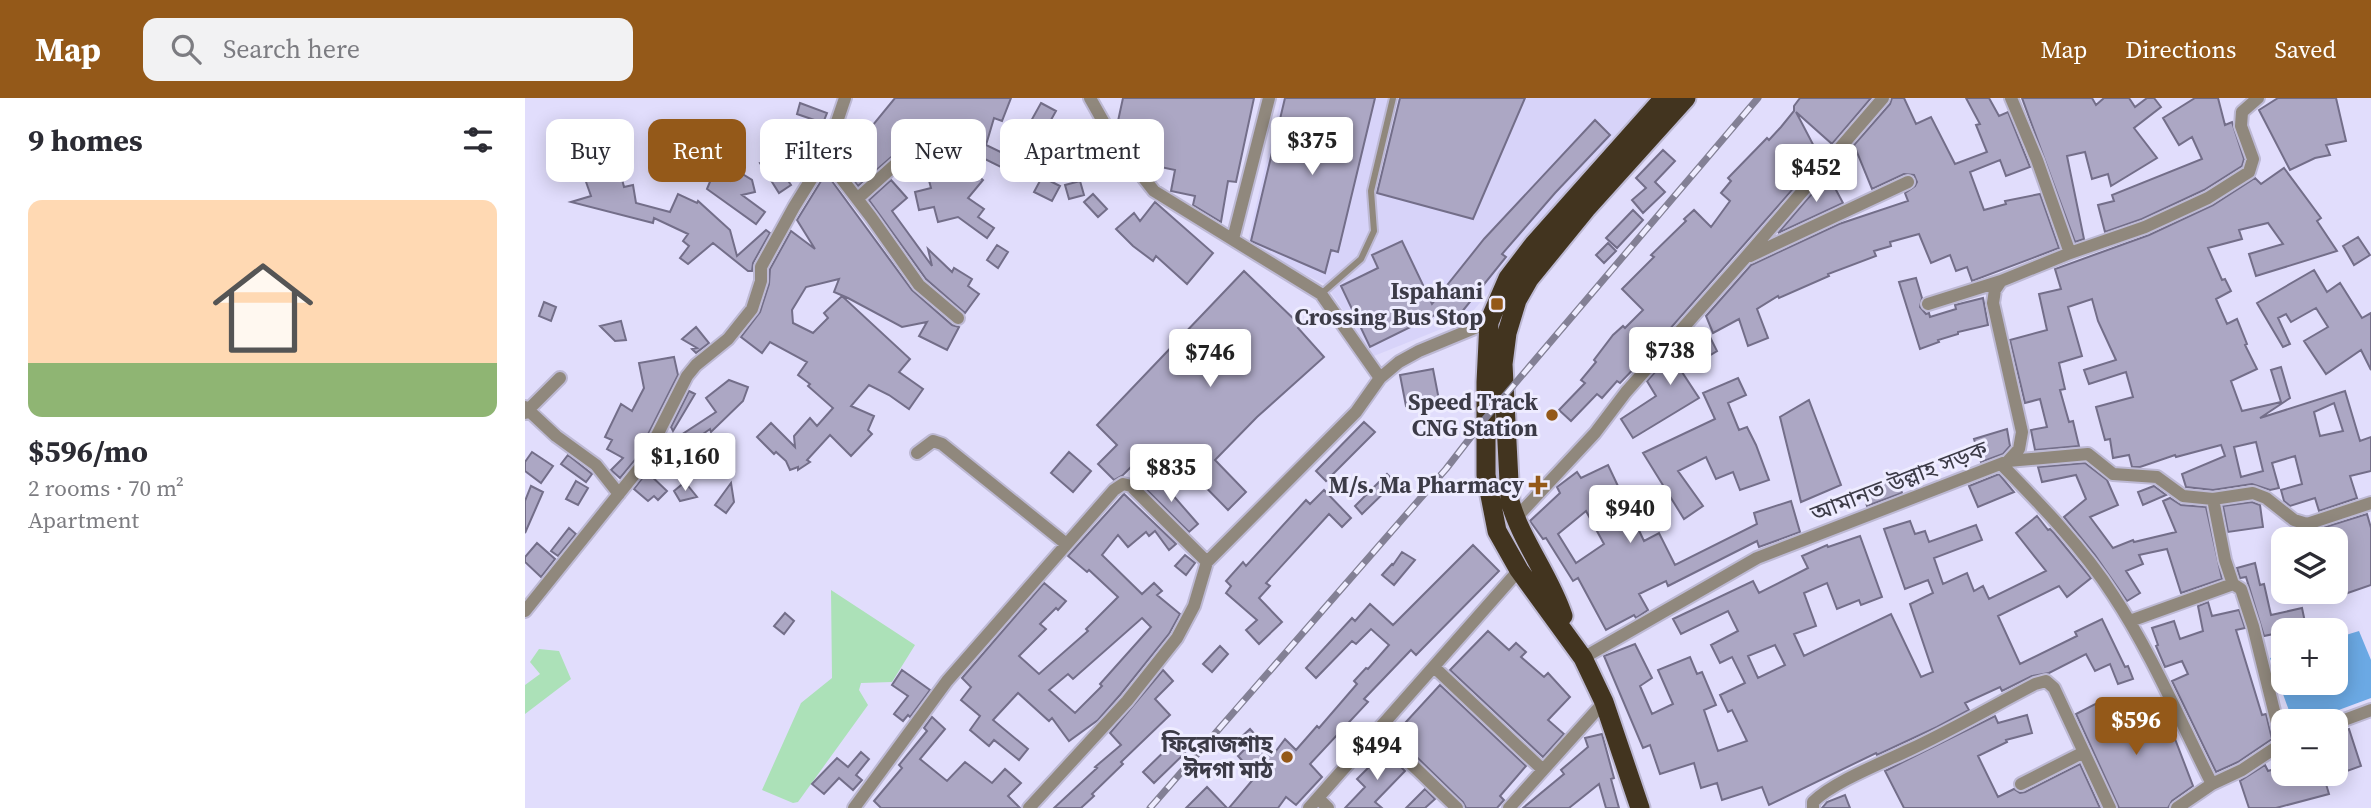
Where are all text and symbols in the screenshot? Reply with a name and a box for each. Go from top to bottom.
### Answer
search box [143,18,633,81]
text: Map [35,27,101,72]
icon: search [167,30,205,68]
text: Search here [223,31,360,67]
text: Map [2040,33,2087,66]
text: Directions [2125,33,2236,66]
text: Saved [2274,33,2336,66]
pin: $375 [1271,118,1353,177]
chip: Buy [546,119,634,182]
chip: Rent [648,119,746,182]
chip: Filters [760,119,877,182]
chip: New [891,119,986,182]
chip: Apartment [1000,119,1164,182]
text: 9 homes [28,120,143,161]
icon: filters [459,121,497,159]
text: $375 [1287,124,1337,156]
pin: $452 [1775,144,1857,204]
text: $452 [1791,151,1841,183]
icon: home [200,245,326,371]
place label: Ispahani Crossing Bus Stop [1294,275,1483,333]
marker: Ispahani Crossing Bus Stop [1489,296,1505,312]
pin: $738 [1629,328,1711,387]
pin: $746 [1169,330,1251,389]
text: $738 [1645,334,1695,366]
text: $746 [1185,336,1235,368]
place label: Speed Track CNG Station [1408,386,1538,444]
marker: Speed Track CNG Station [1544,407,1560,423]
text: $596/mo [28,431,148,472]
street label: আমানত উল্লাহ সড়ক [1805,432,1992,530]
pin: $1,160 [628,434,742,493]
text: $1,160 [650,440,720,472]
pin: $835 [1130,444,1212,504]
text: $835 [1146,451,1196,483]
place label: M/s. Ma Pharmacy [1329,469,1525,501]
text: 2 rooms · 70 m² [28,472,184,504]
marker: M/s. Ma Pharmacy [1530,477,1546,493]
pin: $940 [1589,486,1671,545]
text: $940 [1605,492,1655,524]
text: Apartment [28,504,139,536]
map controls [2271,527,2348,786]
button: layers [2271,527,2348,604]
button: + [2271,618,2348,695]
pin: $596 [2095,698,2177,757]
text: $596 [2111,704,2161,736]
button: − [2271,709,2348,786]
pin: $494 [1336,722,1418,782]
place label: ফিরোজশাহ ঈদগা মাঠ [1161,728,1274,786]
text: $494 [1352,729,1402,761]
marker: ফিরোজশাহ ঈদগা মাঠ [1279,749,1295,765]

